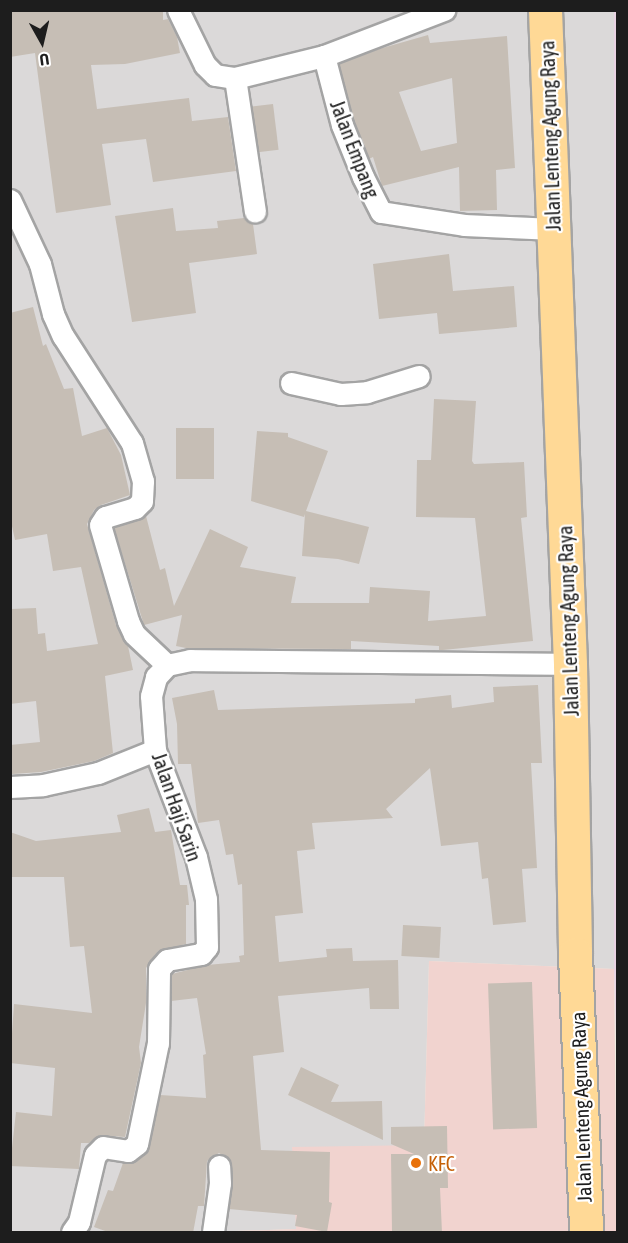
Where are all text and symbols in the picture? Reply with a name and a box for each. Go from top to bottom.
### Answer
north arrow [12,12,72,72]
street label: Jalan Lenteng Agung Raya [535,40,565,232]
text: U [39,50,50,69]
street label: Jalan Empang [325,97,385,201]
street label: Jalan Lenteng Agung Raya [553,525,583,717]
street label: Jalan Haji Sarin [147,749,207,865]
street label: Jalan Lenteng Agung Raya [566,1011,596,1203]
place label: KFC [428,1151,455,1175]
marker: KFC [409,1156,423,1170]

